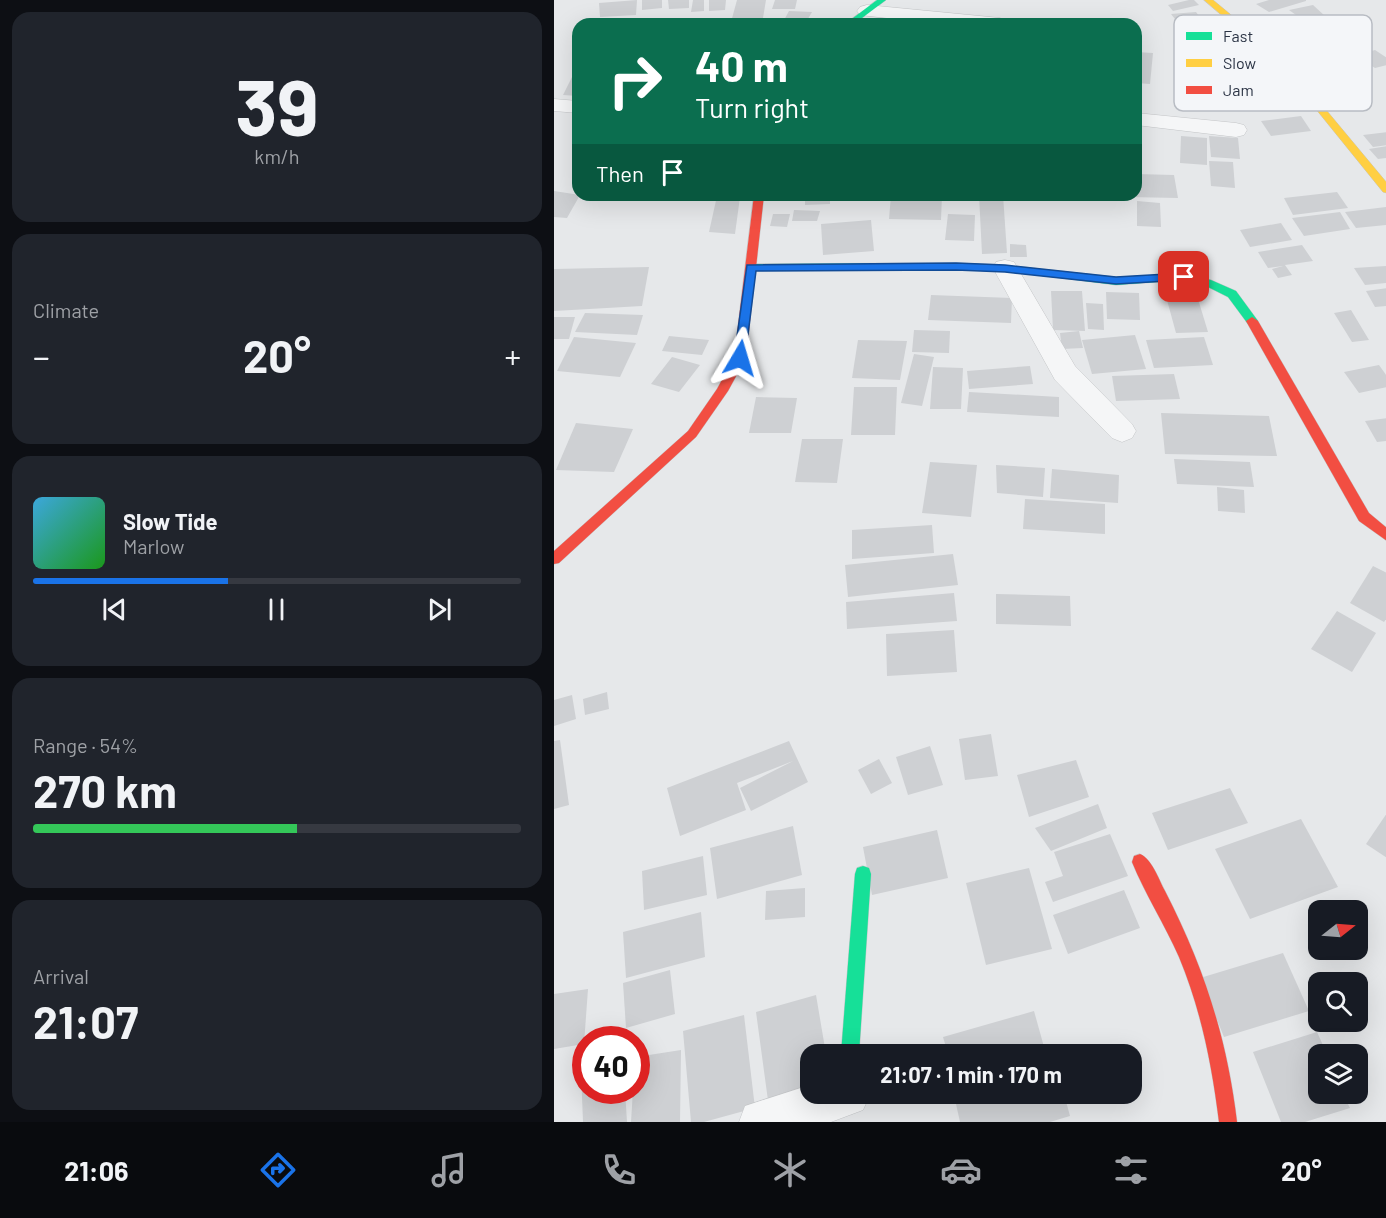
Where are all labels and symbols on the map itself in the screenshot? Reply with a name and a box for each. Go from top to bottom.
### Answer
legend [1174,15,1372,111]
text: Fast [1223,26,1253,45]
text: Slow [1223,53,1256,72]
text: Jam [1223,80,1254,99]
pin [1158,251,1209,302]
position arrow [708,326,772,390]
north arrow [1308,900,1368,960]
speed limit sign: 40 [572,1026,650,1104]

